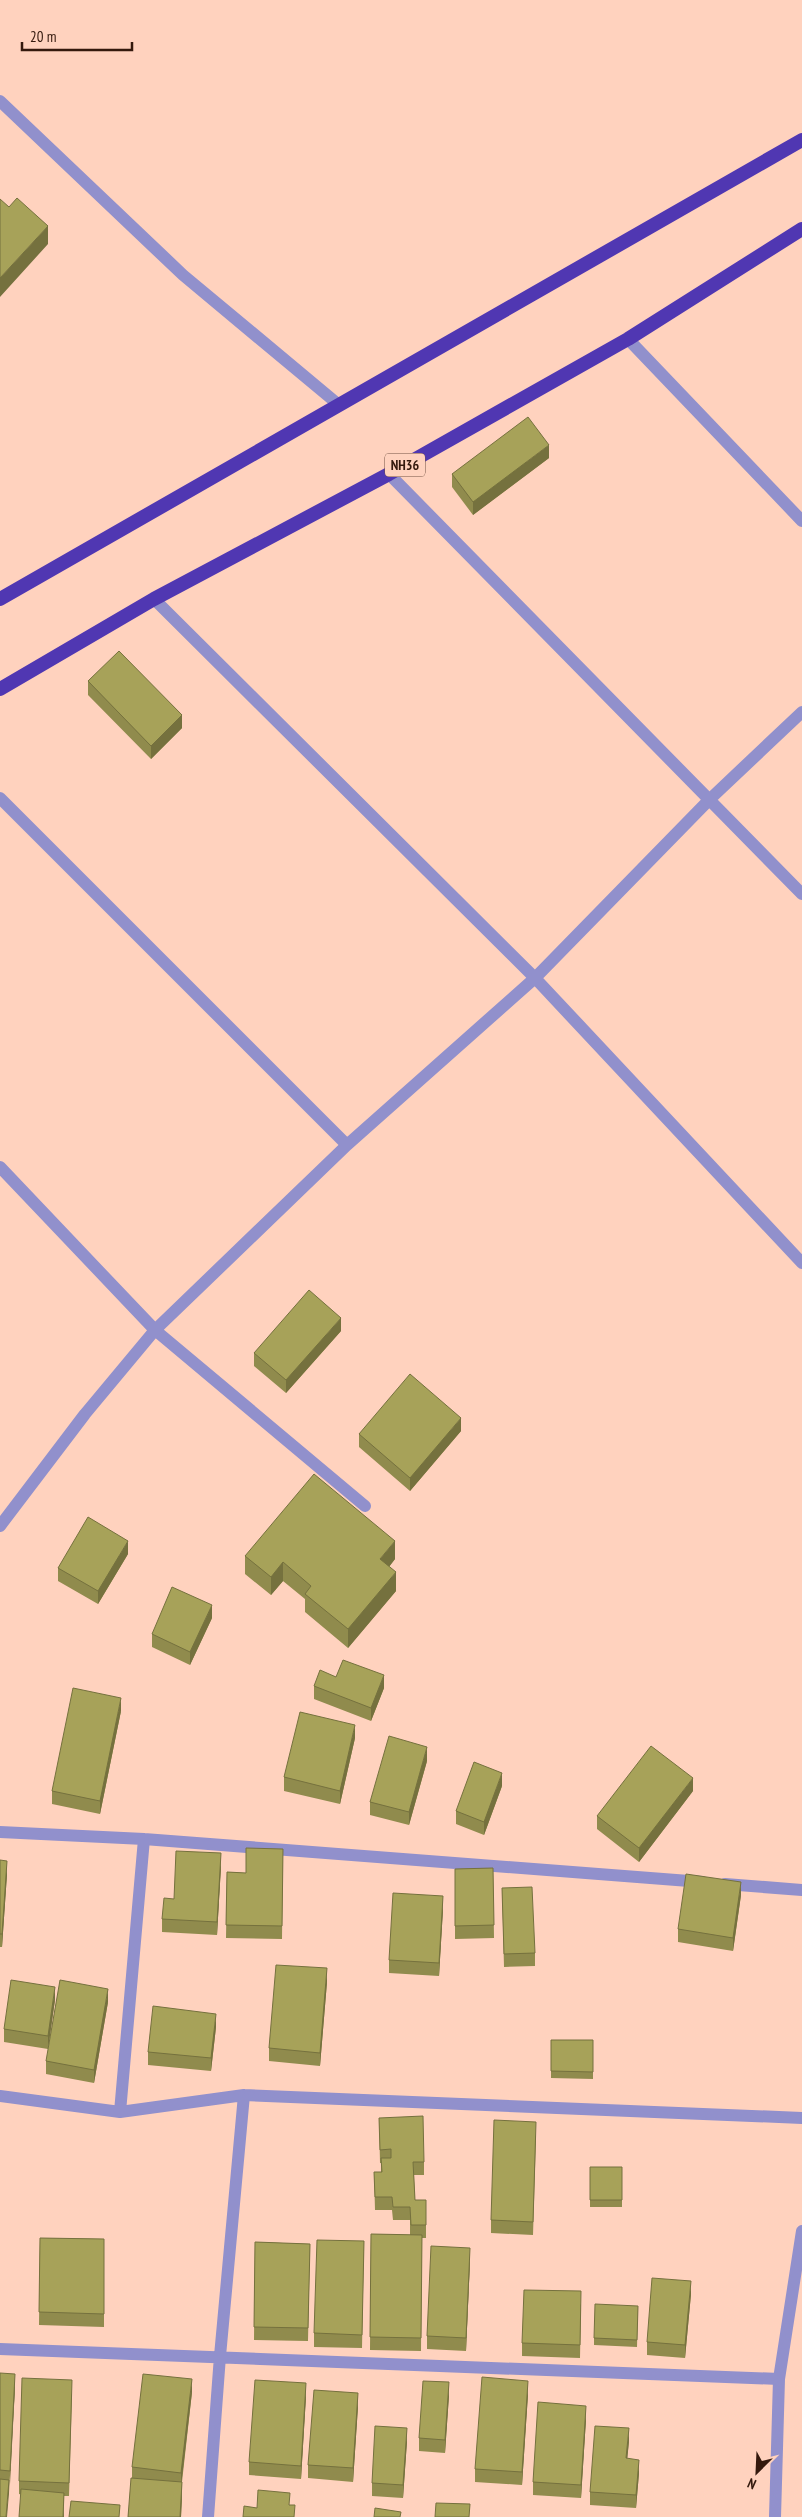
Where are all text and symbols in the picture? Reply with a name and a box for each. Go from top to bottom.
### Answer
scale bar [22,20,132,52]
text: 20 m [30,27,56,46]
road number: NH36 [385,454,425,476]
north arrow [732,2447,782,2497]
text: N [745,2474,759,2494]

